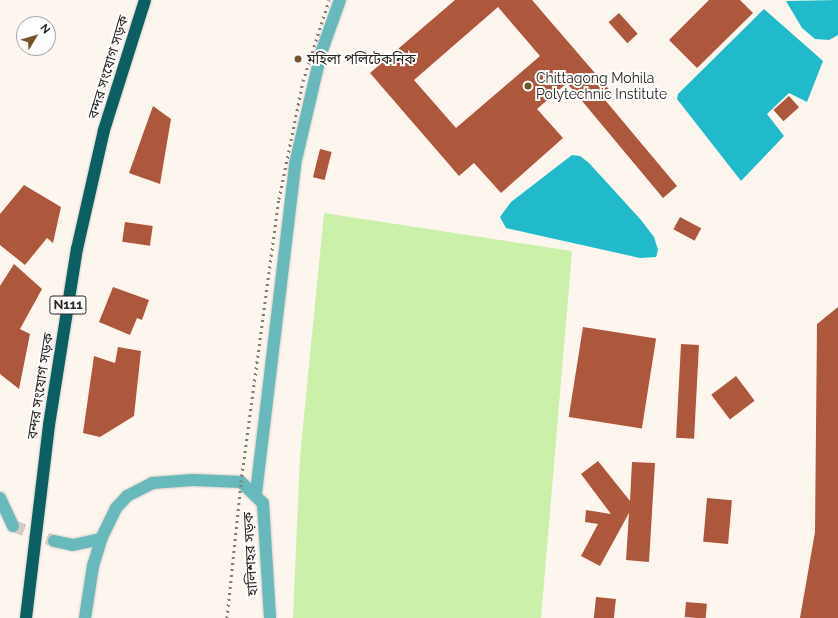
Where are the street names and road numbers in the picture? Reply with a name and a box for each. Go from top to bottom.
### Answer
street label: বন্দর সংযোগ সড়ক [84,13,132,121]
road number: N111 [49,294,87,316]
street label: বন্দর সংযোগ সড়ক [23,332,57,440]
street label: হালিশহর সড়ক [239,512,261,596]

